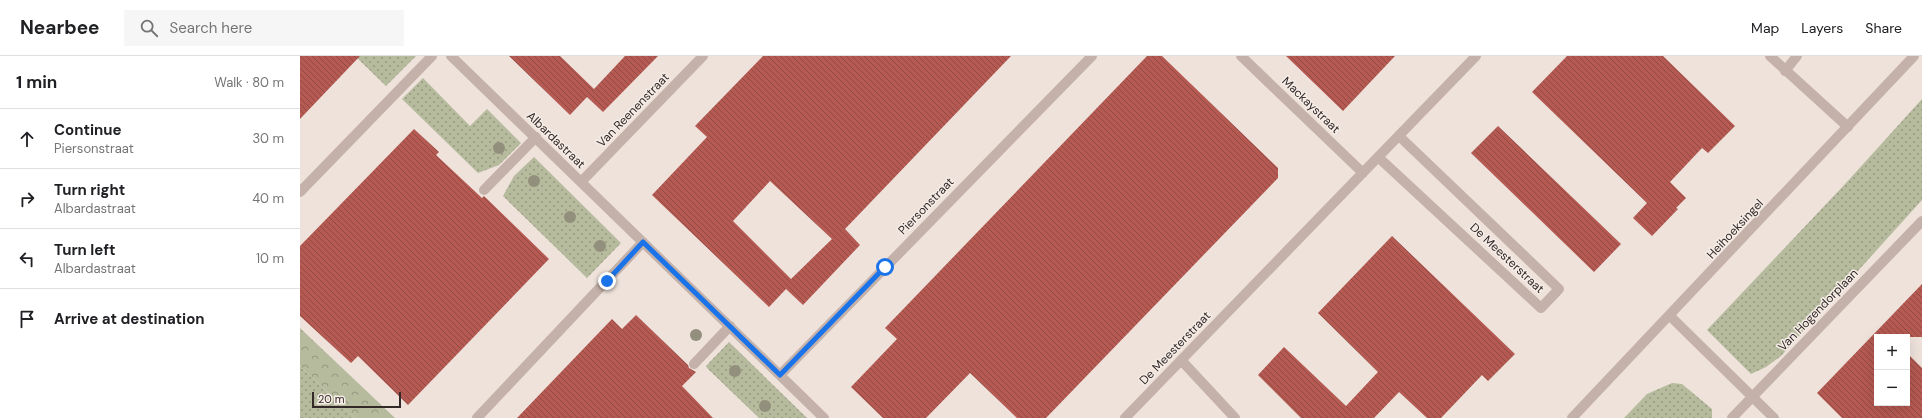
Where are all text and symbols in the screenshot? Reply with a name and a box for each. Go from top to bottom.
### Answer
search box [124,10,404,46]
text: Nearbee [20,15,100,40]
icon: search [138,17,160,39]
text: Search here [170,18,252,38]
text: Map [1751,19,1779,37]
text: Layers [1801,19,1843,37]
text: Share [1865,19,1902,37]
street label: Van Reenenstraat [593,69,673,151]
text: 1 min [16,71,57,93]
street label: Mackaystraat [1279,73,1344,137]
text: Walk · 80 m [214,74,284,91]
street label: Albardastraat [523,108,589,172]
text: Continue [54,120,122,140]
icon: ahead [16,128,38,150]
text: 30 m [252,130,284,147]
text: Piersonstraat [54,140,134,157]
street label: Piersonstraat [895,174,958,238]
text: Turn right [54,180,125,200]
icon: right [16,188,38,210]
text: 40 m [252,190,284,207]
street label: Heihoeksingel [1703,196,1767,262]
text: Albardastraat [54,200,136,217]
street label: De Meesterstraat [1466,219,1548,297]
text: Turn left [54,240,115,260]
icon: left [16,248,38,270]
text: 10 m [256,250,284,267]
route start [876,258,894,276]
text: Albardastraat [54,260,136,277]
street label: Van Hogendorplaan [1775,265,1861,355]
route end [598,272,616,290]
icon: arrive [16,308,38,330]
street label: De Meesterstraat [1136,308,1214,388]
text: Arrive at destination [54,309,205,329]
map controls [1874,334,1910,406]
button: + [1874,334,1910,370]
button: − [1874,370,1910,406]
scale bar [312,390,401,409]
text: 20 m [318,392,344,406]

